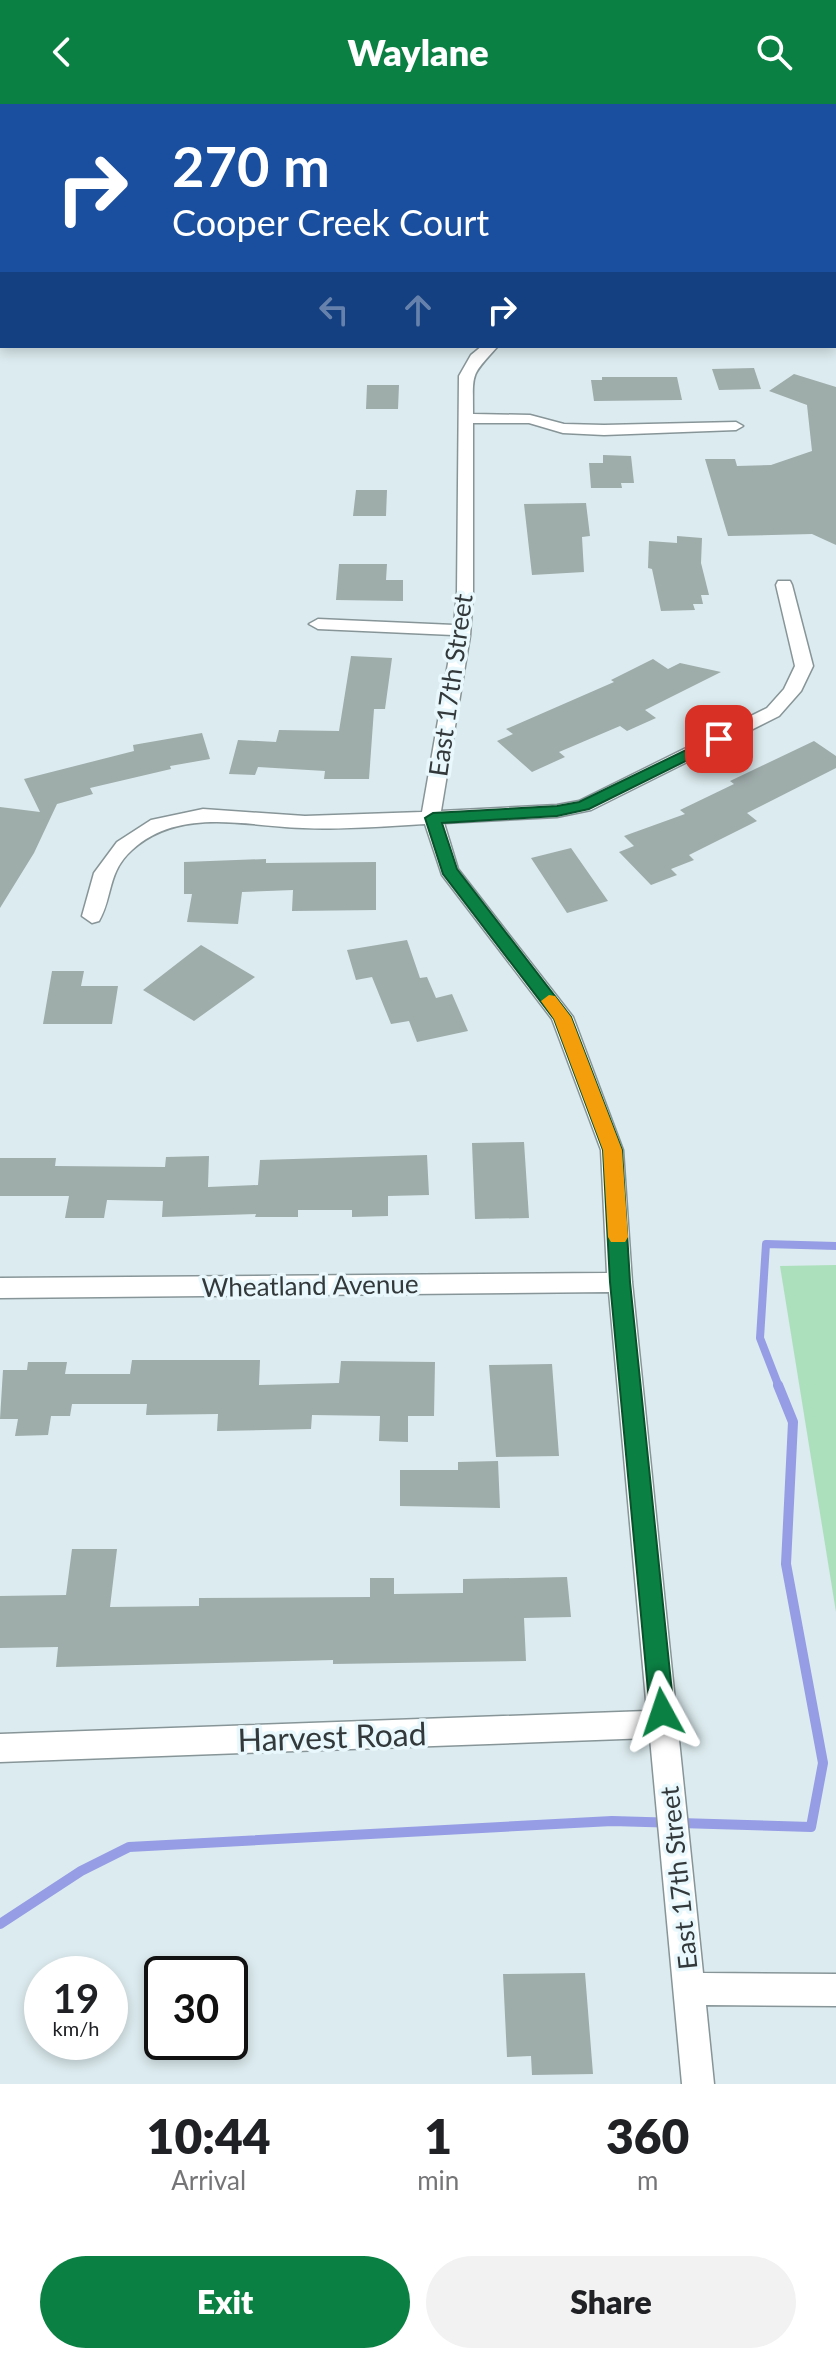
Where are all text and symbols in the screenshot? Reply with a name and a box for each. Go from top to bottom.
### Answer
icon: back [40,30,84,74]
text: Waylane [347,30,489,74]
icon: search [752,30,796,74]
text: 270 m [172,132,330,199]
icon: right [40,136,144,240]
text: Cooper Creek Court [172,200,489,244]
icon: left [312,288,356,332]
icon: ahead [396,288,440,332]
icon: right [480,288,524,332]
street label: East 17th Street [421,591,479,778]
pin [685,705,753,773]
icon: arrive [697,717,741,761]
street label: Wheatland Avenue [201,1267,419,1303]
position arrow [620,1670,704,1754]
street label: Harvest Road [237,1713,427,1759]
street label: East 17th Street [652,1784,704,1971]
speed limit sign: 30 [144,1956,248,2060]
text: 19 [53,1974,99,2022]
text: km/h [53,2016,99,2040]
text: 10:44 [147,2107,271,2164]
text: 1 [424,2107,452,2164]
text: 360 [606,2107,689,2164]
text: Arrival [171,2164,246,2196]
text: min [417,2164,459,2196]
text: m [637,2164,658,2196]
button: Exit [40,2256,410,2348]
button: Share [426,2256,796,2348]

